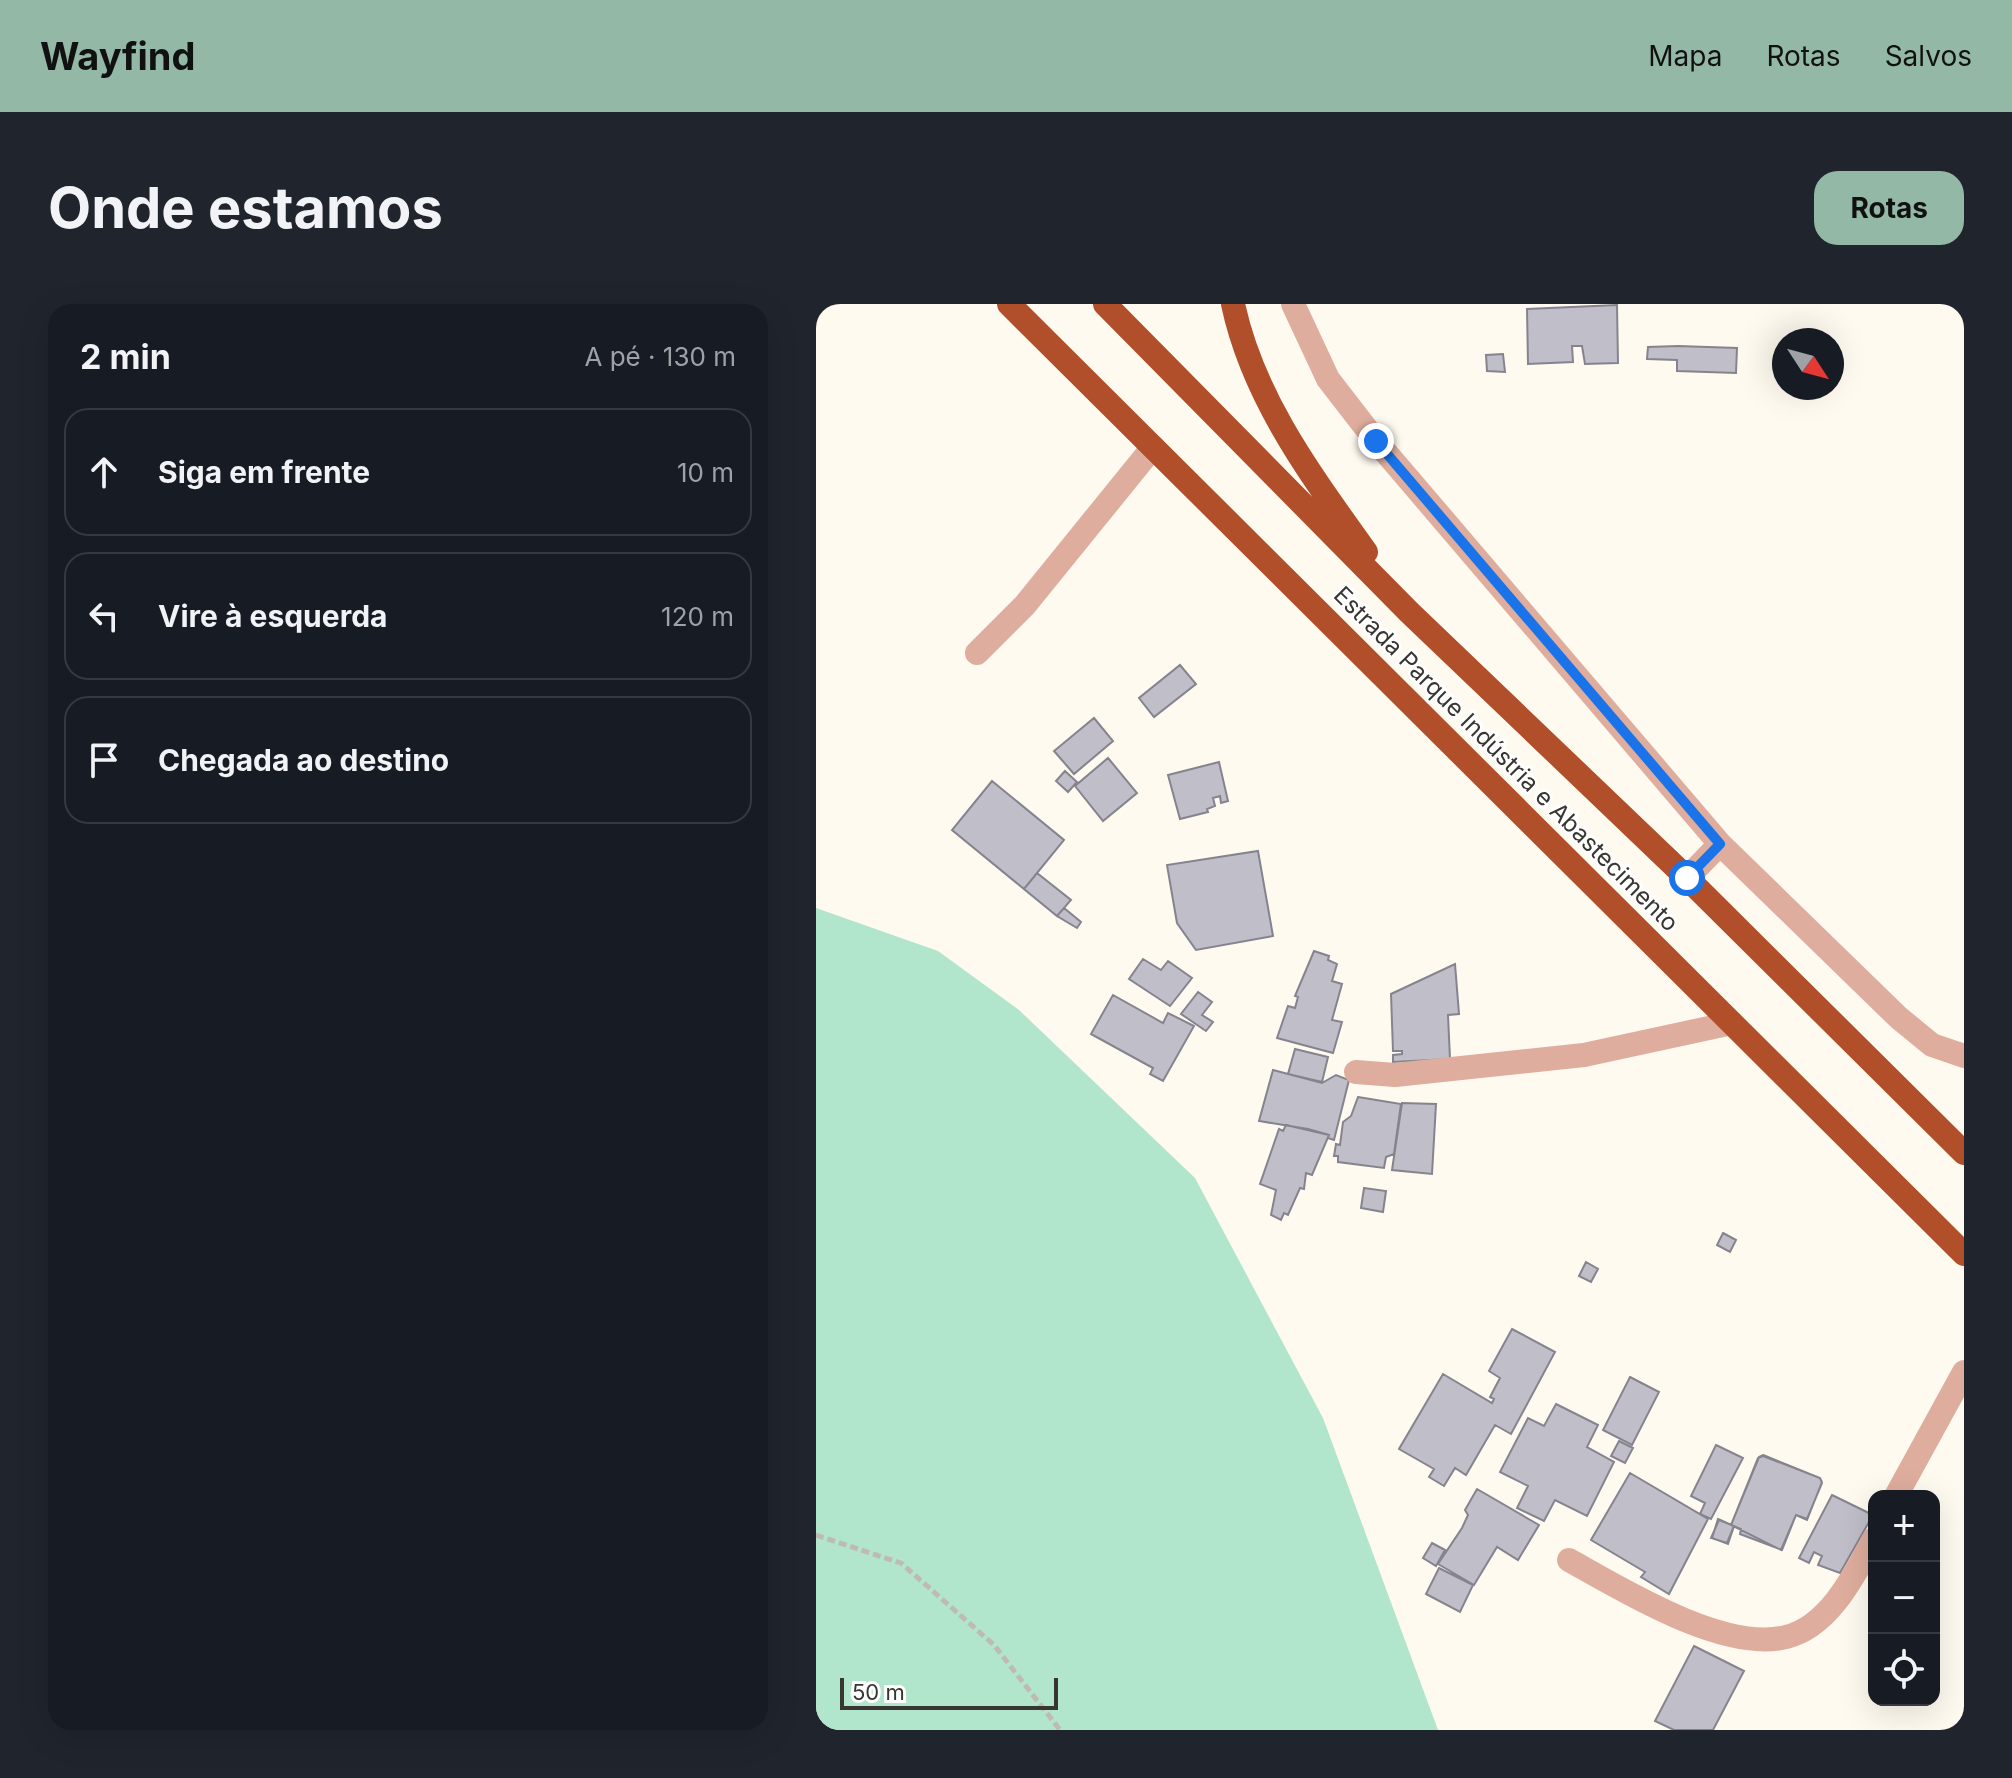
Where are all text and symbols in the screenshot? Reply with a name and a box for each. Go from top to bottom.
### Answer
text: Wayfind [40,33,195,79]
text: Mapa [1648,39,1722,73]
text: Rotas [1766,39,1841,73]
text: Salvos [1885,39,1972,73]
button: Rotas [1814,171,1964,245]
text: Onde estamos [48,174,443,242]
north arrow [1772,328,1844,400]
text: 2 min [80,336,171,377]
text: A pé · 130 m [584,341,736,372]
route end [1358,423,1394,459]
icon: ahead [82,450,126,494]
text: Siga em frente [158,454,370,490]
text: 10 m [677,457,734,488]
street label: Estrada Parque Indústria e Abastecimento [1328,580,1685,937]
icon: left [82,594,126,638]
text: Vire à esquerda [158,598,387,634]
text: 120 m [661,601,734,632]
icon: arrive [82,738,126,782]
text: Chegada ao destino [158,742,449,778]
route start [1669,860,1705,896]
map controls [1868,1490,1940,1706]
button: + [1868,1490,1940,1562]
button: − [1868,1562,1940,1634]
button: locate [1868,1634,1940,1706]
scale bar [840,1674,1058,1710]
text: 50 m [852,1679,905,1705]

